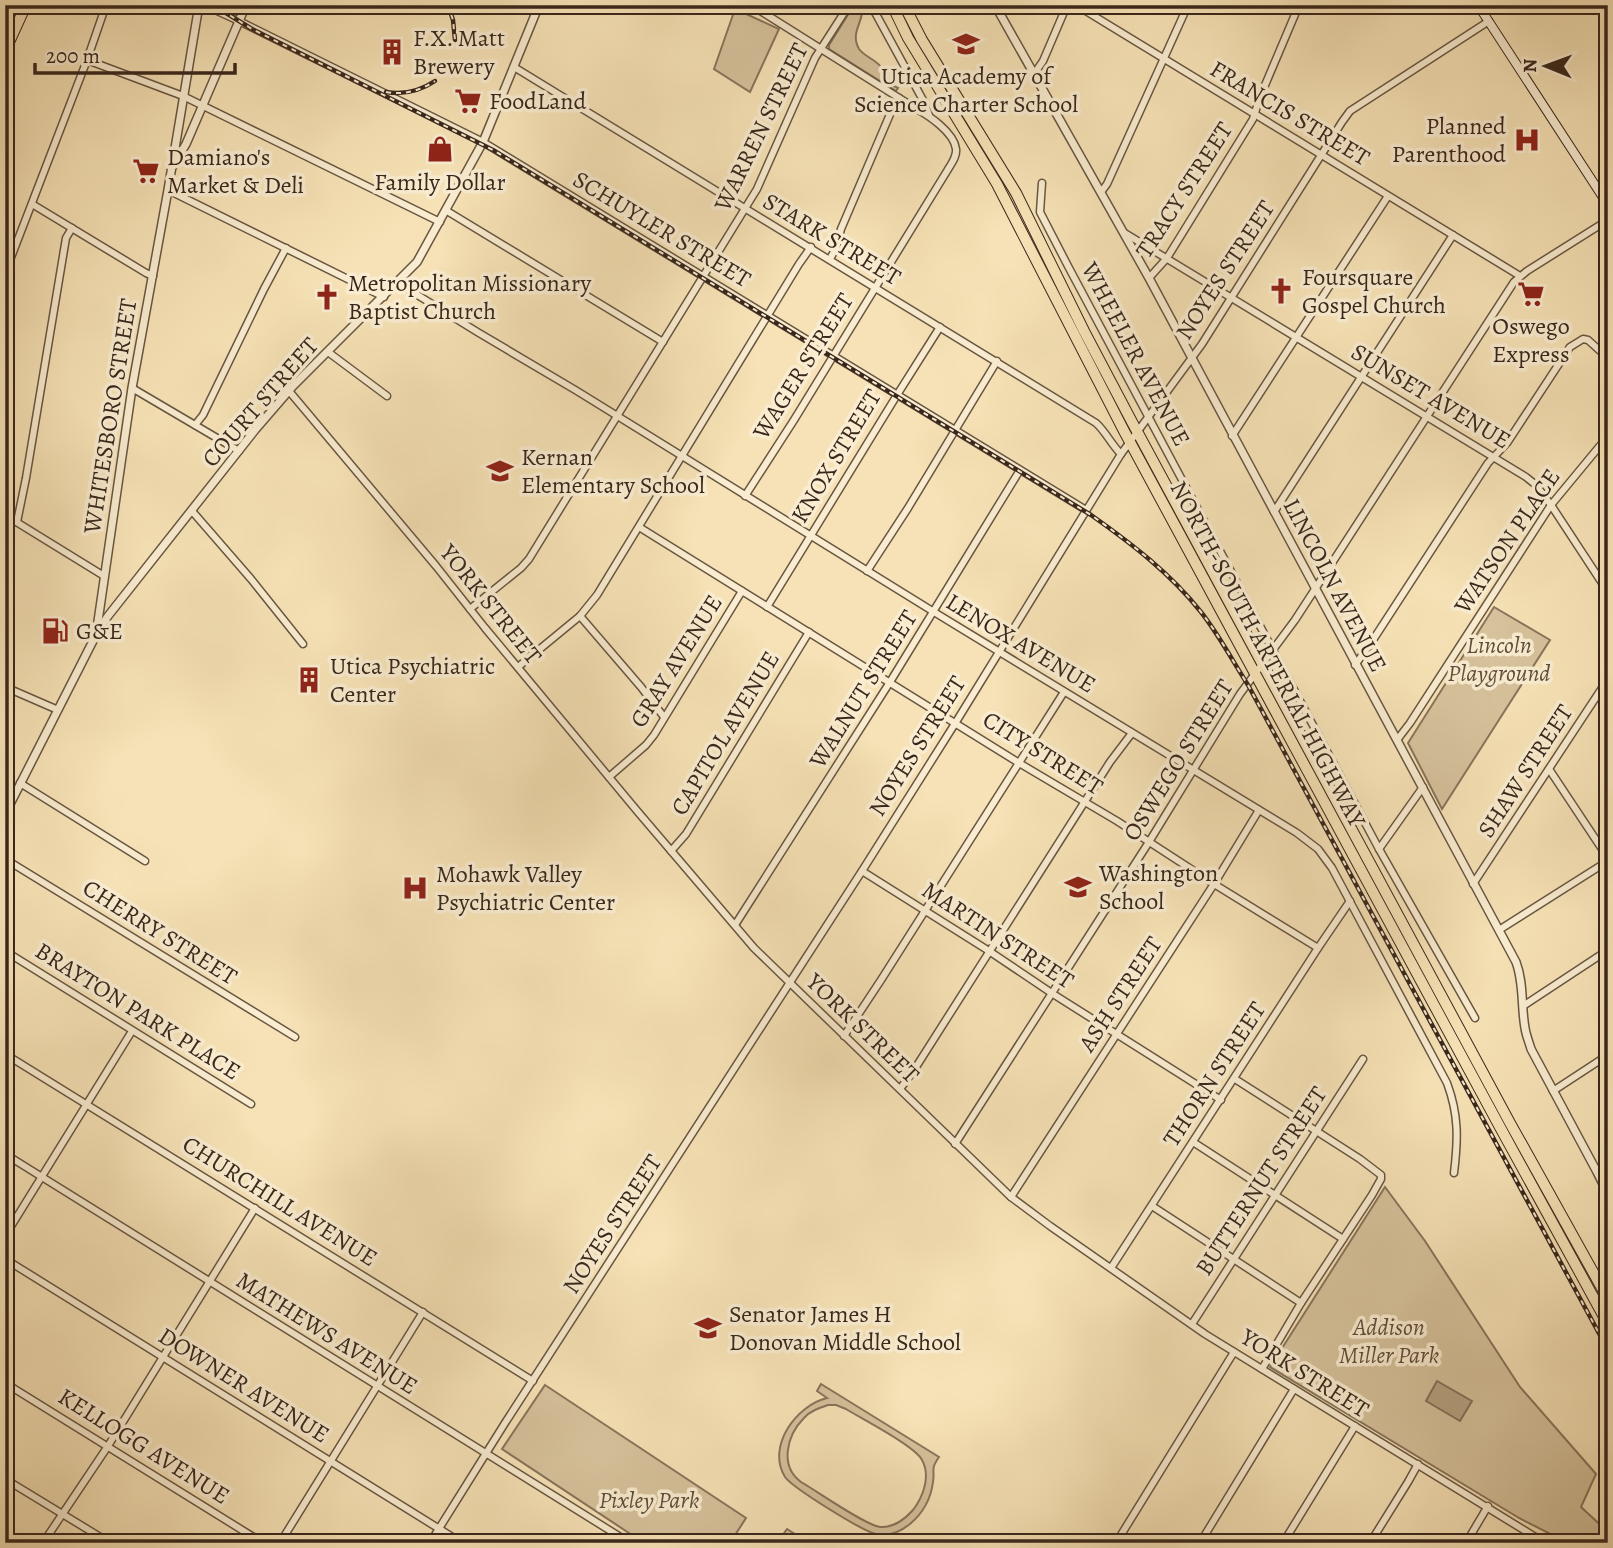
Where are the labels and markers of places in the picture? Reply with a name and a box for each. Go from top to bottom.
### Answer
place label: F.X. Matt Brewery [413,22,505,82]
school or university icon: Utica Academy of Science Charter School [951,29,981,59]
building icon: F.X. Matt Brewery [377,37,407,67]
place label: Utica Academy of Science Charter School [854,60,1078,120]
place label: FoodLand [489,85,587,117]
supermarket icon: FoodLand [453,86,483,116]
place label: Planned Parenthood [1392,110,1506,170]
hospital icon: Planned Parenthood [1512,125,1542,155]
shop icon: Family Dollar [425,134,455,164]
place label: Damiano's Market & Deli [167,141,304,201]
supermarket icon: Damiano's Market & Deli [131,156,161,186]
place label: Family Dollar [374,166,506,198]
place label: Foursquare Gospel Church [1302,261,1446,321]
place label: Metropolitan Missionary Baptist Church [348,267,591,327]
church icon: Foursquare Gospel Church [1266,276,1296,306]
supermarket icon: Oswego Express [1516,279,1546,309]
church icon: Metropolitan Missionary Baptist Church [312,282,342,312]
place label: Oswego Express [1492,310,1570,370]
place label: Kernan Elementary School [521,441,705,501]
school or university icon: Kernan Elementary School [485,456,515,486]
place label: G&E [76,615,123,647]
fuel station icon: G&E [40,616,70,646]
place label: Utica Psychiatric Center [330,650,495,710]
building icon: Utica Psychiatric Center [294,665,324,695]
place label: Washington School [1098,857,1218,917]
place label: Mohawk Valley Psychiatric Center [436,858,615,918]
school or university icon: Washington School [1063,872,1093,902]
hospital icon: Mohawk Valley Psychiatric Center [400,873,430,903]
place label: Senator James H Donovan Middle School [729,1298,961,1358]
school or university icon: Senator James H Donovan Middle School [693,1313,723,1343]

